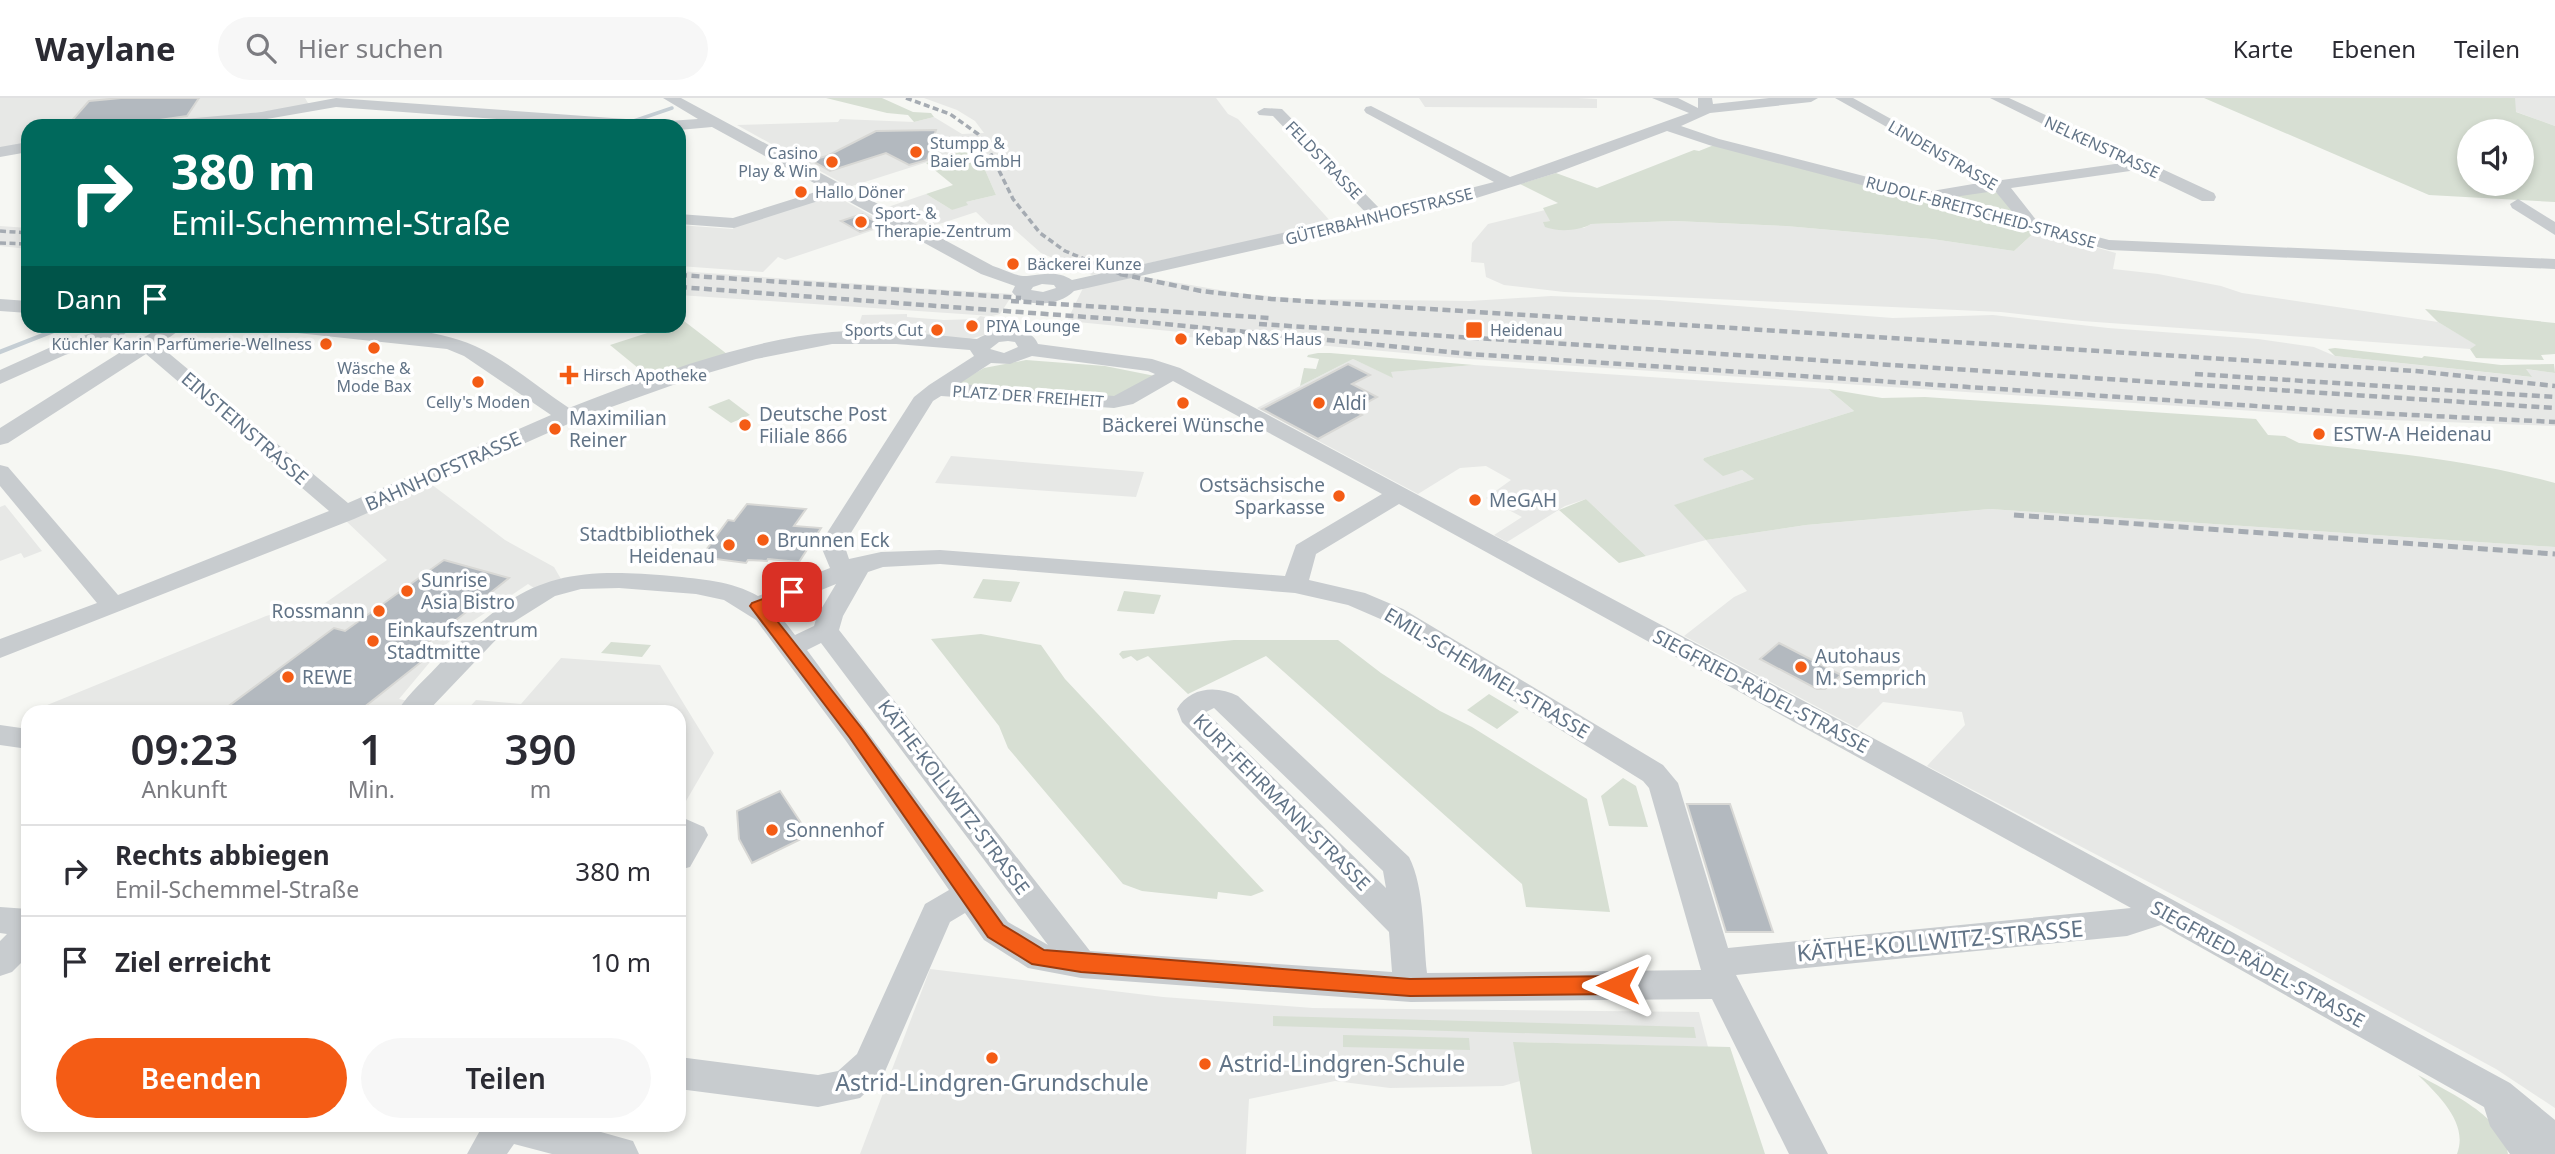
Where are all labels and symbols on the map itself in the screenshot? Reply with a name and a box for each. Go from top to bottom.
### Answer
street label: NELKENSTRASSE [2041,111,2163,183]
street label: LINDENSTRASSE [1884,115,2002,195]
street label: FELDSTRASSE [1281,116,1367,204]
place label: Stumpp & Baier GmbH [930,132,1022,172]
place label: Casino Play & Win [738,142,818,182]
marker: Stumpp & Baier GmbH [908,144,924,160]
marker: Casino Play & Win [824,154,840,170]
street label: RUDOLF-BREITSCHEID-STRASSE [1863,171,2099,253]
place label: Hallo Döner [815,181,905,203]
street label: GÜTERBAHNHOFSTRASSE [1283,182,1475,250]
marker: Hallo Döner [793,184,809,200]
place label: Sport- & Therapie-Zentrum [875,202,1012,242]
marker: Sport- & Therapie-Zentrum [853,214,869,230]
place label: Bäckerei Kunze [1027,253,1141,275]
marker: Bäckerei Kunze [1005,256,1021,272]
place label: PIYA Lounge [986,315,1080,337]
marker: PIYA Lounge [964,318,980,334]
place label: Sports Cut [845,319,923,341]
place label: Heidenau [1490,319,1563,341]
marker: Heidenau [1464,320,1484,340]
marker: Sports Cut [929,322,945,338]
place label: Kebap N&S Haus [1195,328,1322,350]
marker: Kebap N&S Haus [1173,331,1189,347]
place label: Küchler Karin Parfümerie-Wellness [51,333,312,355]
marker: Küchler Karin Parfümerie-Wellness [318,336,334,352]
marker: Wäsche & Mode Bax [366,340,382,356]
place label: Wäsche & Mode Bax [336,357,412,397]
place label: Hirsch Apotheke [583,364,707,386]
street label: EINSTEINSTRASSE [176,366,314,490]
marker: Hirsch Apotheke [561,367,577,383]
marker: Celly's Moden [470,374,486,390]
street label: PLATZ DER FREIHEIT [952,380,1105,412]
place label: Aldi [1333,390,1367,416]
place label: Celly's Moden [426,391,530,413]
marker: Bäckerei Wünsche [1175,395,1191,411]
marker: Aldi [1311,395,1327,411]
place label: Deutsche Post Filiale 866 [759,401,887,449]
place label: Maximilian Reiner [569,405,667,453]
place label: Bäckerei Wünsche [1102,412,1264,438]
marker: Deutsche Post Filiale 866 [737,417,753,433]
marker: Maximilian Reiner [547,421,563,437]
place label: ESTW-A Heidenau [2333,421,2492,447]
street label: BAHNHOFSTRASSE [361,425,525,517]
marker: ESTW-A Heidenau [2311,426,2327,442]
place label: Ostsächsische Sparkasse [1199,472,1325,520]
place label: MeGAH [1489,487,1557,513]
marker: Ostsächsische Sparkasse [1331,488,1347,504]
marker: MeGAH [1467,492,1483,508]
place label: Stadtbibliothek Heidenau [579,521,715,569]
place label: Brunnen Eck [777,527,890,553]
marker: Brunnen Eck [755,532,771,548]
marker: Stadtbibliothek Heidenau [721,537,737,553]
pin [762,562,822,622]
place label: Sunrise Asia Bistro [421,567,515,615]
marker: Sunrise Asia Bistro [399,583,415,599]
place label: Rossmann [272,598,365,624]
street label: EMIL-SCHEMMEL-STRASSE [1380,601,1594,745]
marker: Rossmann [371,603,387,619]
place label: Einkaufszentrum Stadtmitte [387,617,538,665]
street label: SIEGFRIED-RÄDEL-STRASSE [1649,623,1873,759]
marker: Einkaufszentrum Stadtmitte [365,633,381,649]
place label: Autohaus M. Semprich [1815,643,1926,691]
marker: Autohaus M. Semprich [1793,659,1809,675]
place label: REWE [302,664,353,690]
marker: REWE [280,669,296,685]
street label: KÄTHE-KOLLWITZ-STRASSE [872,694,1036,900]
street label: KURT-FEHRMANN-STRASSE [1188,708,1376,896]
place label: Sonnenhof [786,817,885,843]
marker: Sonnenhof [764,822,780,838]
street label: SIEGFRIED-RÄDEL-STRASSE [2146,894,2370,1034]
street label: KÄTHE-KOLLWITZ-STRASSE [1795,912,2085,968]
position arrow [1581,948,1655,1022]
place label: Astrid-Lindgren-Schule [1219,1047,1465,1079]
marker: Astrid-Lindgren-Grundschule [984,1050,1000,1066]
marker: Astrid-Lindgren-Schule [1197,1056,1213,1072]
place label: Astrid-Lindgren-Grundschule [835,1066,1149,1098]

